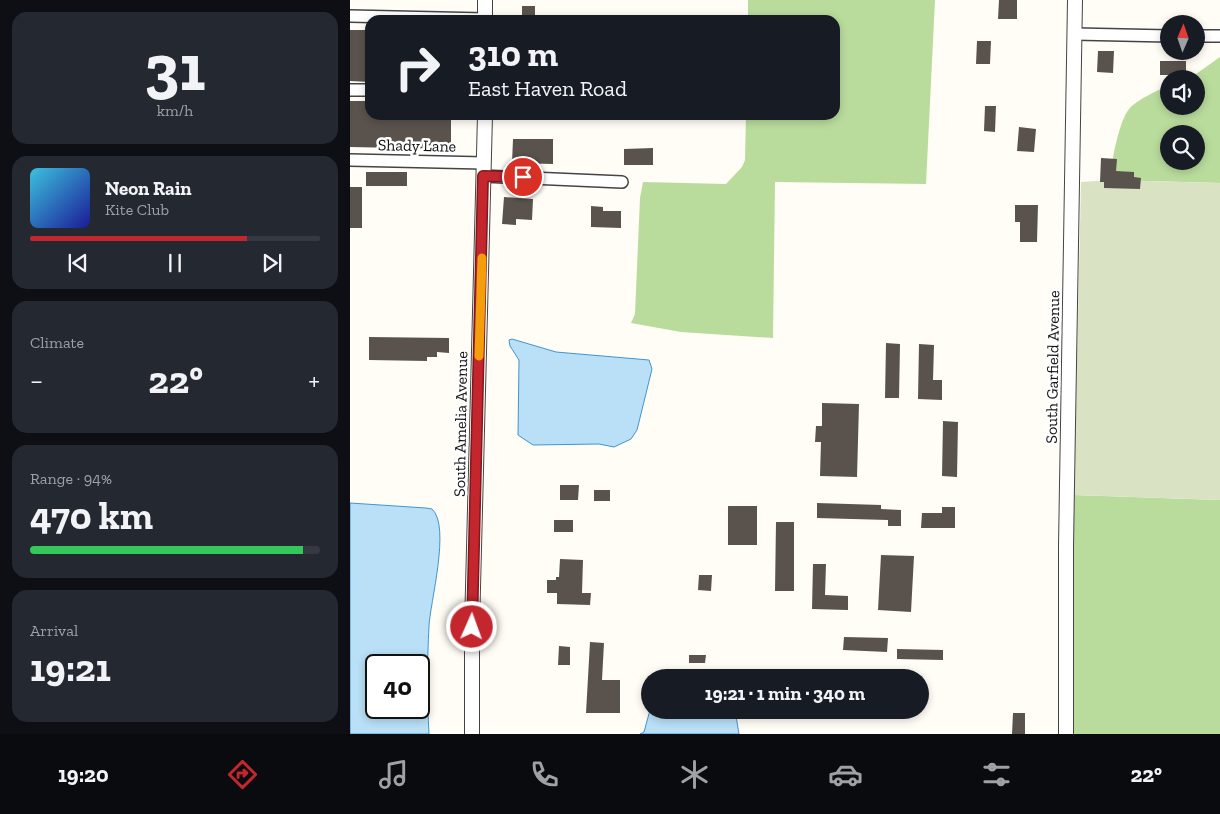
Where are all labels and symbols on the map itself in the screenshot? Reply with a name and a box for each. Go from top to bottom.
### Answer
north arrow [1160,15,1205,60]
street label: Shady Lane [378,135,456,156]
pin [502,156,544,198]
street label: South Garfield Avenue [1042,290,1063,444]
street label: South Amelia Avenue [450,351,471,497]
position arrow [445,600,497,652]
speed limit sign: 40 [365,654,430,719]

